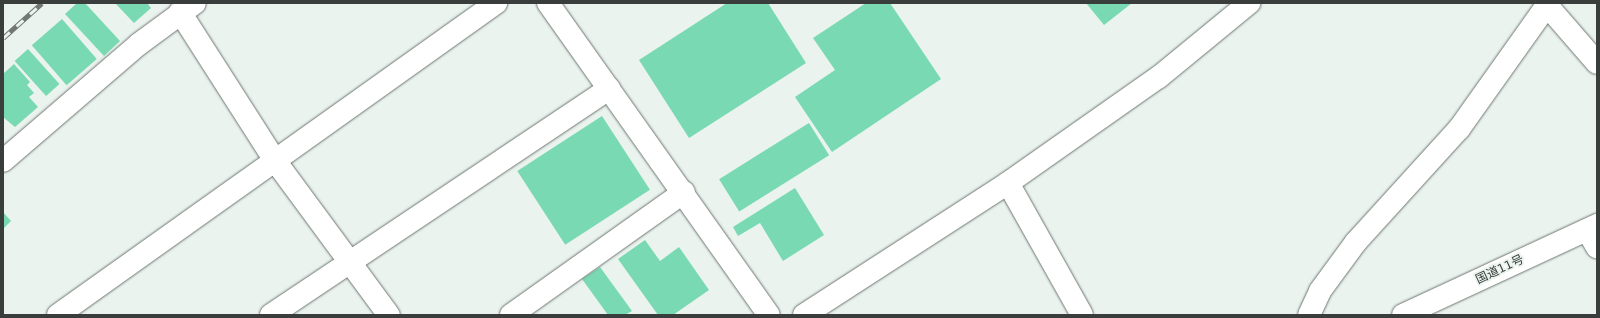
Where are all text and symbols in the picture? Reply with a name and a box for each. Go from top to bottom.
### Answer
street label: 国道11号 [1474,253,1526,287]

